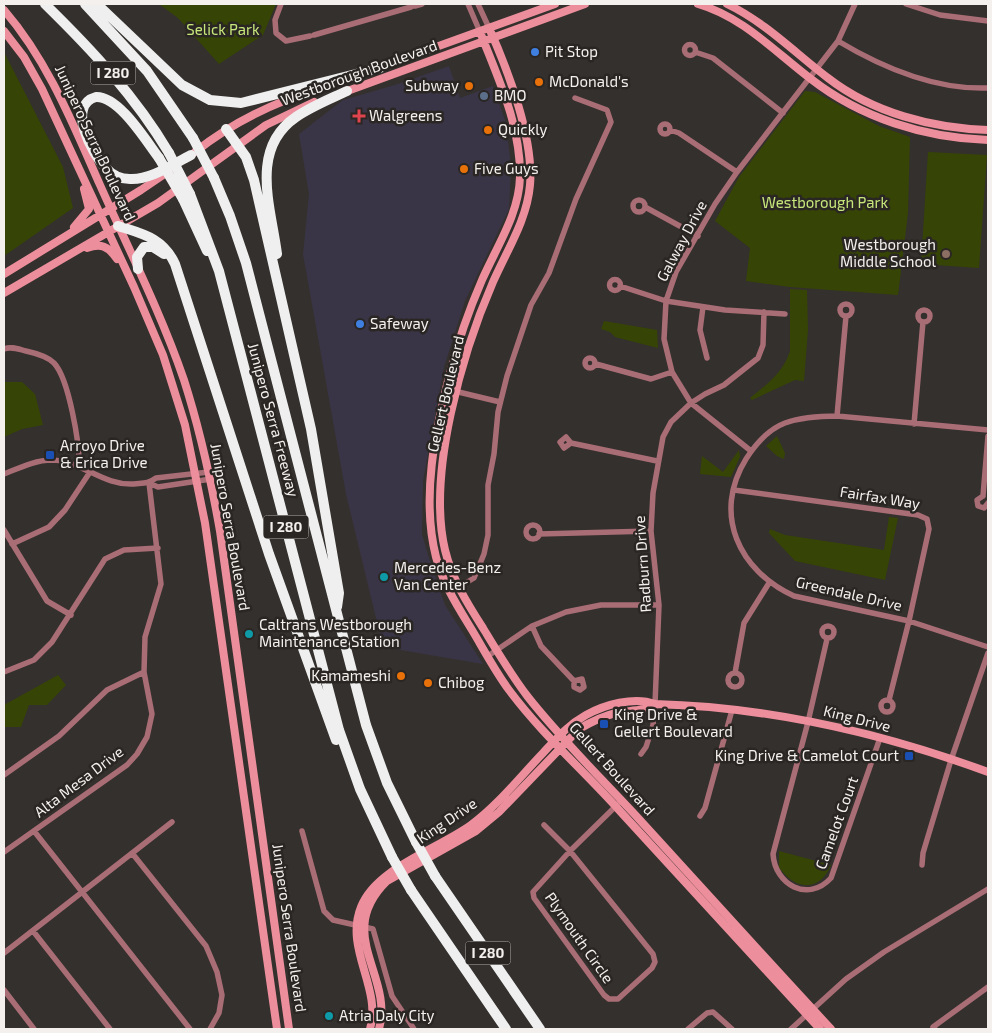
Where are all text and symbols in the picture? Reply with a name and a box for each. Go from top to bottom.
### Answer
park label: Selick Park [186,20,260,38]
street label: Westborough Boulevard [278,35,439,109]
place label: Pit Stop [545,42,598,60]
marker: Pit Stop [529,46,541,58]
street label: Junipero Serra Boulevard [52,62,140,223]
road number: I 280 [90,62,136,84]
place label: McDonald's [549,72,629,90]
place label: Subway [405,76,459,94]
marker: McDonald's [533,76,545,88]
marker: Subway [463,80,475,92]
place label: BMO [494,86,526,104]
marker: BMO [478,90,490,102]
place label: Walgreens [369,106,442,124]
marker: Walgreens [353,110,365,122]
place label: Quickly [498,120,547,139]
marker: Quickly [482,124,494,136]
place label: Five Guys [474,159,539,177]
marker: Five Guys [458,163,470,175]
park label: Westborough Park [762,193,889,211]
street label: Galway Drive [652,197,710,284]
place label: Westborough Middle School [840,235,937,270]
marker: Westborough Middle School [940,248,952,260]
place label: Safeway [370,314,429,332]
marker: Safeway [354,318,366,330]
street label: Gellert Boulevard [423,334,467,454]
street label: Junipero Serra Freeway [245,341,303,499]
place label: Arroyo Drive & Erica Drive [60,436,148,471]
street label: Junipero Serra Boulevard [207,442,255,612]
marker: Arroyo Drive & Erica Drive [44,449,56,461]
street label: Fairfax Way [839,482,922,512]
street label: Radburn Drive [630,515,654,613]
road number: I 280 [264,516,308,538]
place label: Mercedes-Benz Van Center [394,558,501,593]
marker: Mercedes-Benz Van Center [378,571,390,583]
street label: Greendale Drive [794,572,904,614]
place label: Caltrans Westborough Maintenance Station [259,615,412,650]
marker: Caltrans Westborough Maintenance Station [243,628,255,640]
place label: Kamameshi [311,666,391,684]
marker: Kamameshi [395,670,407,682]
place label: Chibog [438,673,485,691]
marker: Chibog [422,677,434,689]
street label: King Drive [822,701,893,735]
place label: King Drive & Gellert Boulevard [614,705,733,740]
street label: Gellert Boulevard [566,718,659,819]
marker: King Drive & Gellert Boulevard [598,718,610,730]
street label: Alta Mesa Drive [30,742,127,821]
place label: King Drive & Camelot Court [715,746,899,764]
marker: King Drive & Camelot Court [903,750,915,762]
street label: Camelot Court [811,774,861,871]
street label: King Drive [413,794,480,847]
street label: Junipero Serra Boulevard [269,842,311,1013]
street label: Plymouth Circle [542,889,618,986]
road number: I 280 [466,941,510,964]
place label: Atria Daly City [339,1006,434,1024]
marker: Atria Daly City [323,1010,335,1022]

